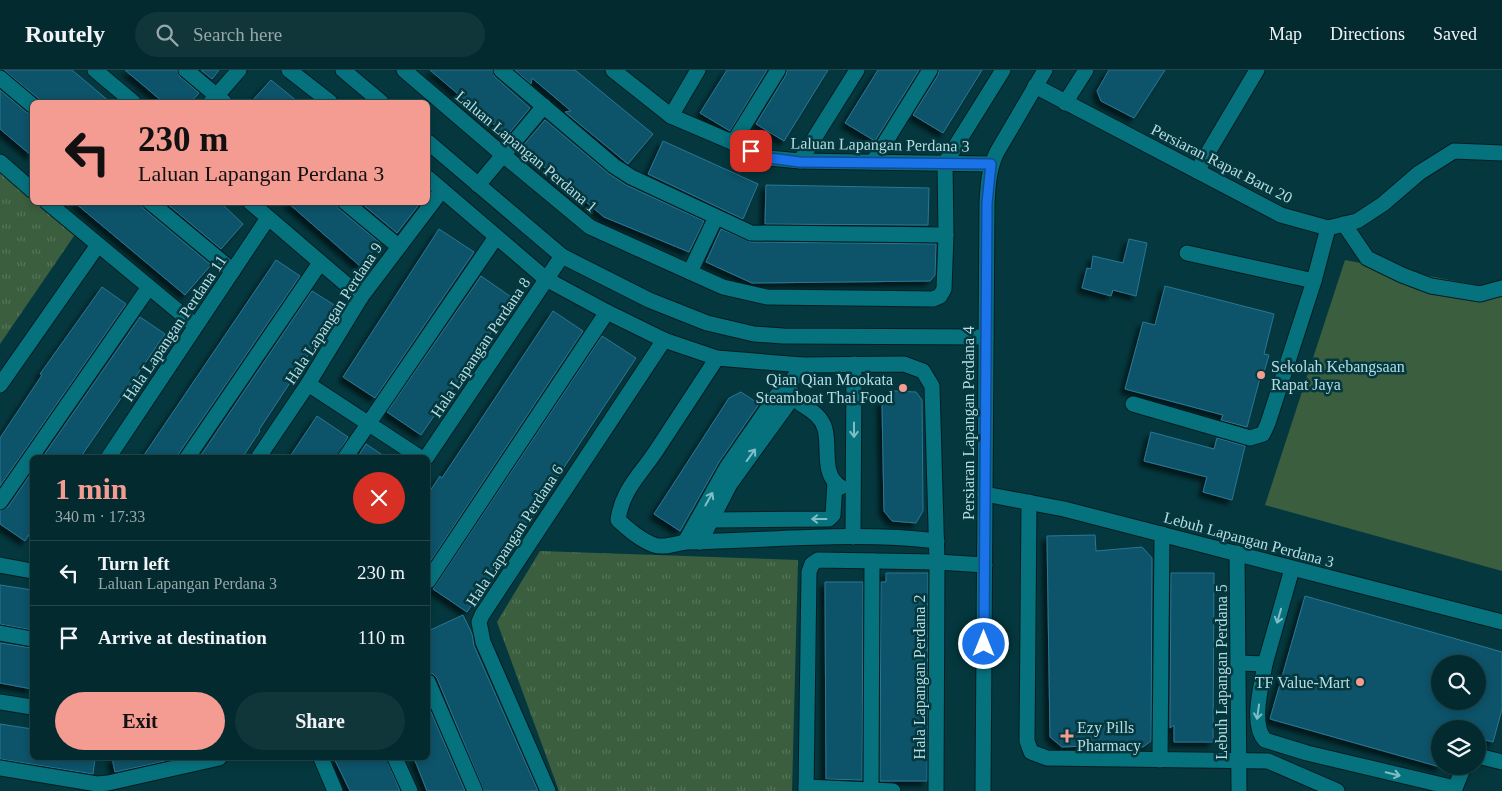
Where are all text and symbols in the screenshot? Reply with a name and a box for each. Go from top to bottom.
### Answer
search box [135,12,485,57]
text: Routely [25,21,105,47]
icon: search [153,21,181,49]
text: Search here [193,24,282,45]
text: Map [1269,24,1302,44]
text: Directions [1330,24,1405,44]
text: Saved [1433,24,1477,44]
street label: Laluan Lapangan Perdana 1 [452,87,601,216]
icon: left [55,120,120,185]
text: 230 m [138,120,228,159]
street label: Persiaran Rapat Baru 20 [1148,120,1295,207]
pin [730,130,772,172]
street label: Laluan Lapangan Perdana 3 [790,134,970,156]
icon: arrive [737,137,765,165]
text: Laluan Lapangan Perdana 3 [138,161,384,186]
street label: Hala Lapangan Perdana 9 [281,240,386,388]
street label: Hala Lapangan Perdana 11 [119,252,230,405]
street label: Hala Lapangan Perdana 8 [427,274,534,421]
street label: Persiaran Lapangan Perdana 4 [960,326,978,520]
place label: Sekolah Kebangsaan Rapat Jaya [1271,358,1405,394]
marker: Sekolah Kebangsaan Rapat Jaya [1255,369,1267,381]
place label: Qian Qian Mookata Steamboat Thai Food [756,371,893,406]
marker: Qian Qian Mookata Steamboat Thai Food [897,382,909,394]
one-way arrow [849,422,859,438]
one-way arrow [746,449,757,462]
street label: Hala Lapangan Perdana 6 [462,462,567,610]
text: 1 min [55,472,128,505]
button: close [353,472,405,524]
one-way arrow [704,493,714,507]
text: 340 m · 17:33 [55,508,145,525]
street label: Lebuh Lapangan Perdana 3 [1162,509,1336,571]
one-way arrow [811,514,827,524]
text: Turn left [98,553,170,574]
icon: left [55,559,83,587]
text: 230 m [357,562,405,583]
text: Laluan Lapangan Perdana 3 [98,575,277,592]
street label: Lebuh Lapangan Perdana 5 [1213,584,1231,760]
street label: Hala Lapangan Perdana 2 [911,595,929,759]
one-way arrow [1274,607,1283,623]
position arrow [957,617,1009,669]
icon: arrive [55,624,83,652]
text: Arrive at destination [98,627,267,648]
text: 110 m [358,627,405,648]
map controls [1431,655,1486,775]
button: search [1431,655,1486,710]
place label: TF Value-Mart [1255,674,1351,691]
marker: TF Value-Mart [1354,676,1366,688]
button: Exit [55,692,225,750]
button: Share [235,692,405,750]
one-way arrow [1253,704,1263,720]
place label: Ezy Pills Pharmacy [1077,719,1141,755]
button: layers [1431,720,1486,775]
marker: Ezy Pills Pharmacy [1061,730,1073,742]
one-way arrow [1384,770,1400,779]

